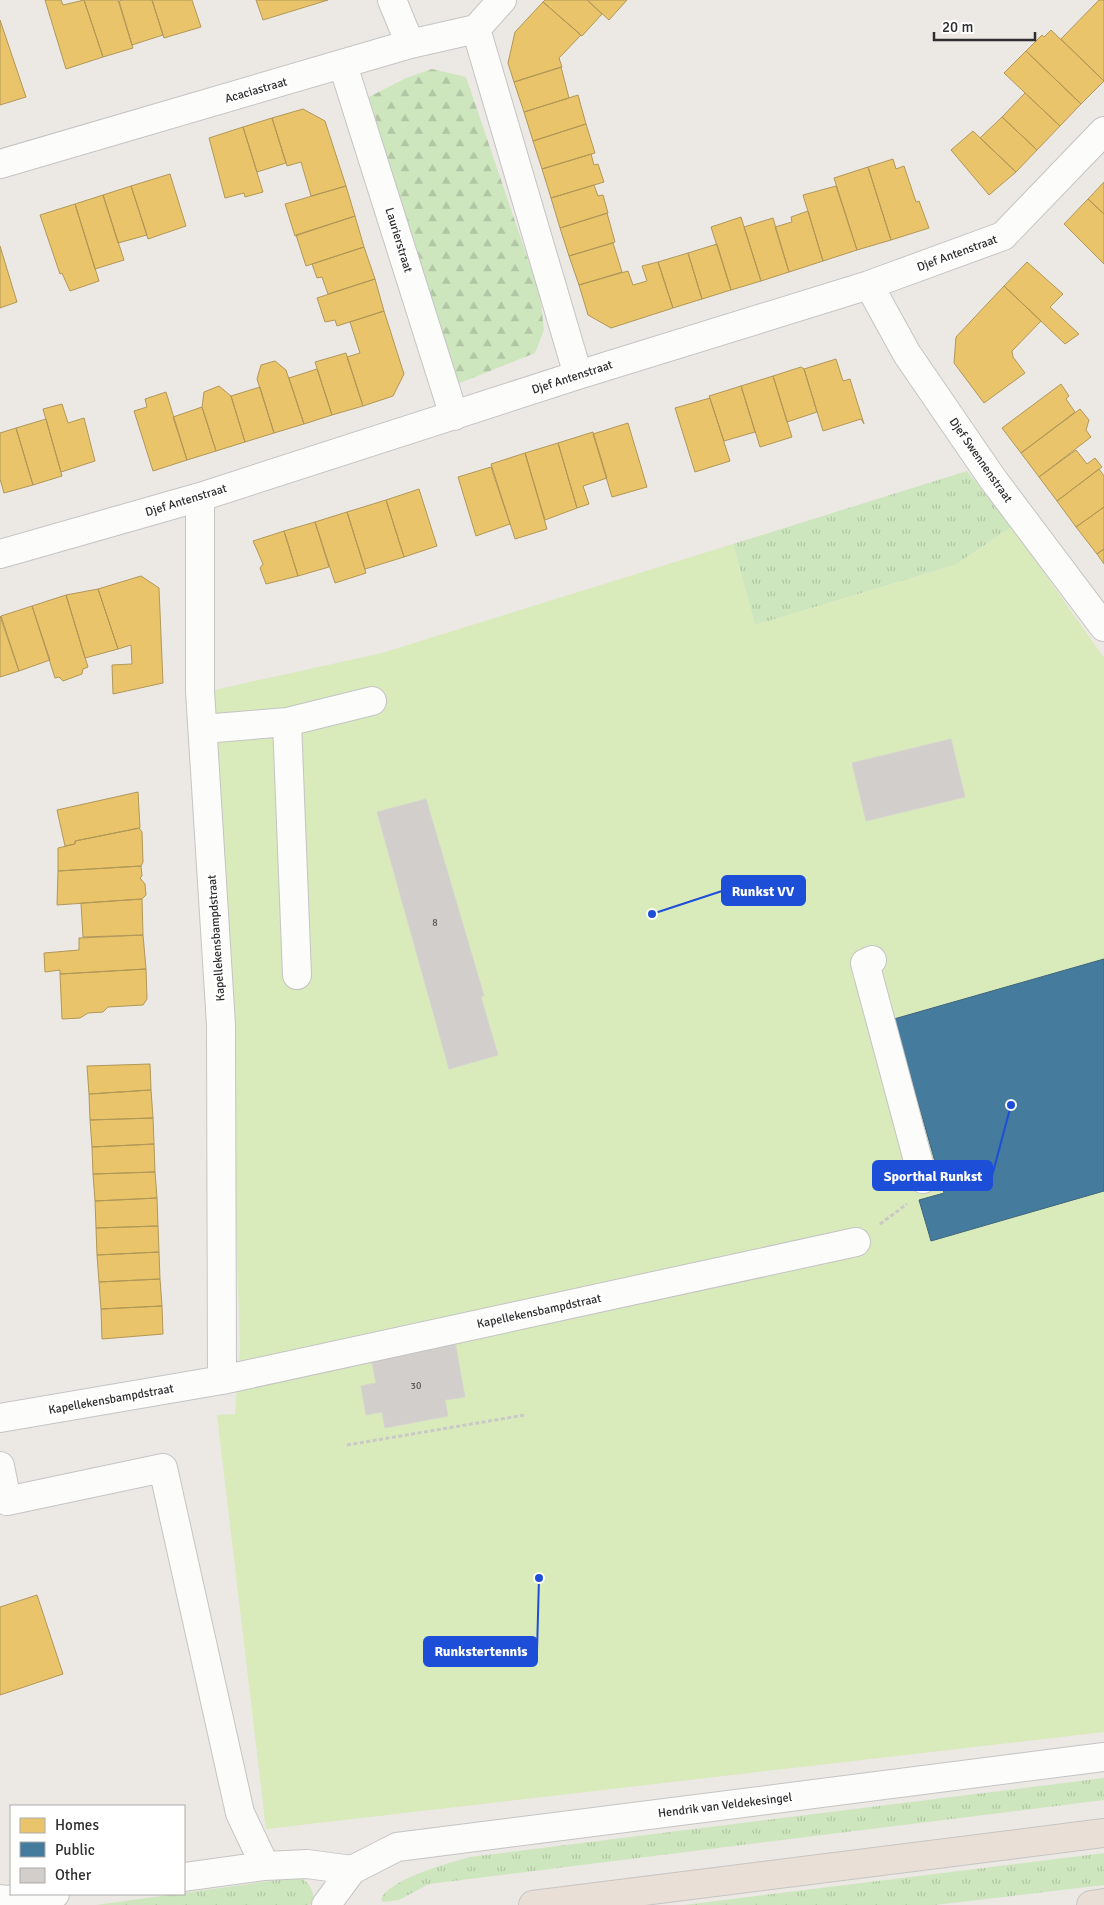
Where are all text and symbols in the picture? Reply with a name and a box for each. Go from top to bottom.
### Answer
scale bar [934,10,1035,42]
text: 20 m [942,18,973,36]
street label: Acaciastraat [223,74,289,107]
street label: Laurierstraat [382,206,416,274]
street label: Djef Antenstraat [915,232,999,275]
street label: Djef Antenstraat [530,357,615,398]
street label: Djef Swennenstraat [946,415,1016,506]
street label: Djef Antenstraat [144,481,229,520]
street label: Kapellekensbampdstraat [205,874,228,1002]
callout: Runkst VV [722,876,805,905]
text: Runkst VV [732,883,795,900]
house number: 8 [432,917,438,929]
callout: Sporthal Runkst [873,1161,992,1190]
text: Sporthal Runkst [884,1168,983,1185]
street label: Kapellekensbampdstraat [476,1291,603,1332]
house number: 30 [411,1380,421,1392]
street label: Kapellekensbampdstraat [47,1381,175,1418]
callout: Runkstertennis [424,1637,537,1666]
text: Runkstertennis [434,1643,528,1660]
street label: Hendrik van Veldekesingel [657,1790,793,1821]
legend [10,1805,185,1895]
text: Homes [55,1816,99,1834]
text: Public [55,1841,95,1859]
text: Other [55,1866,92,1884]

